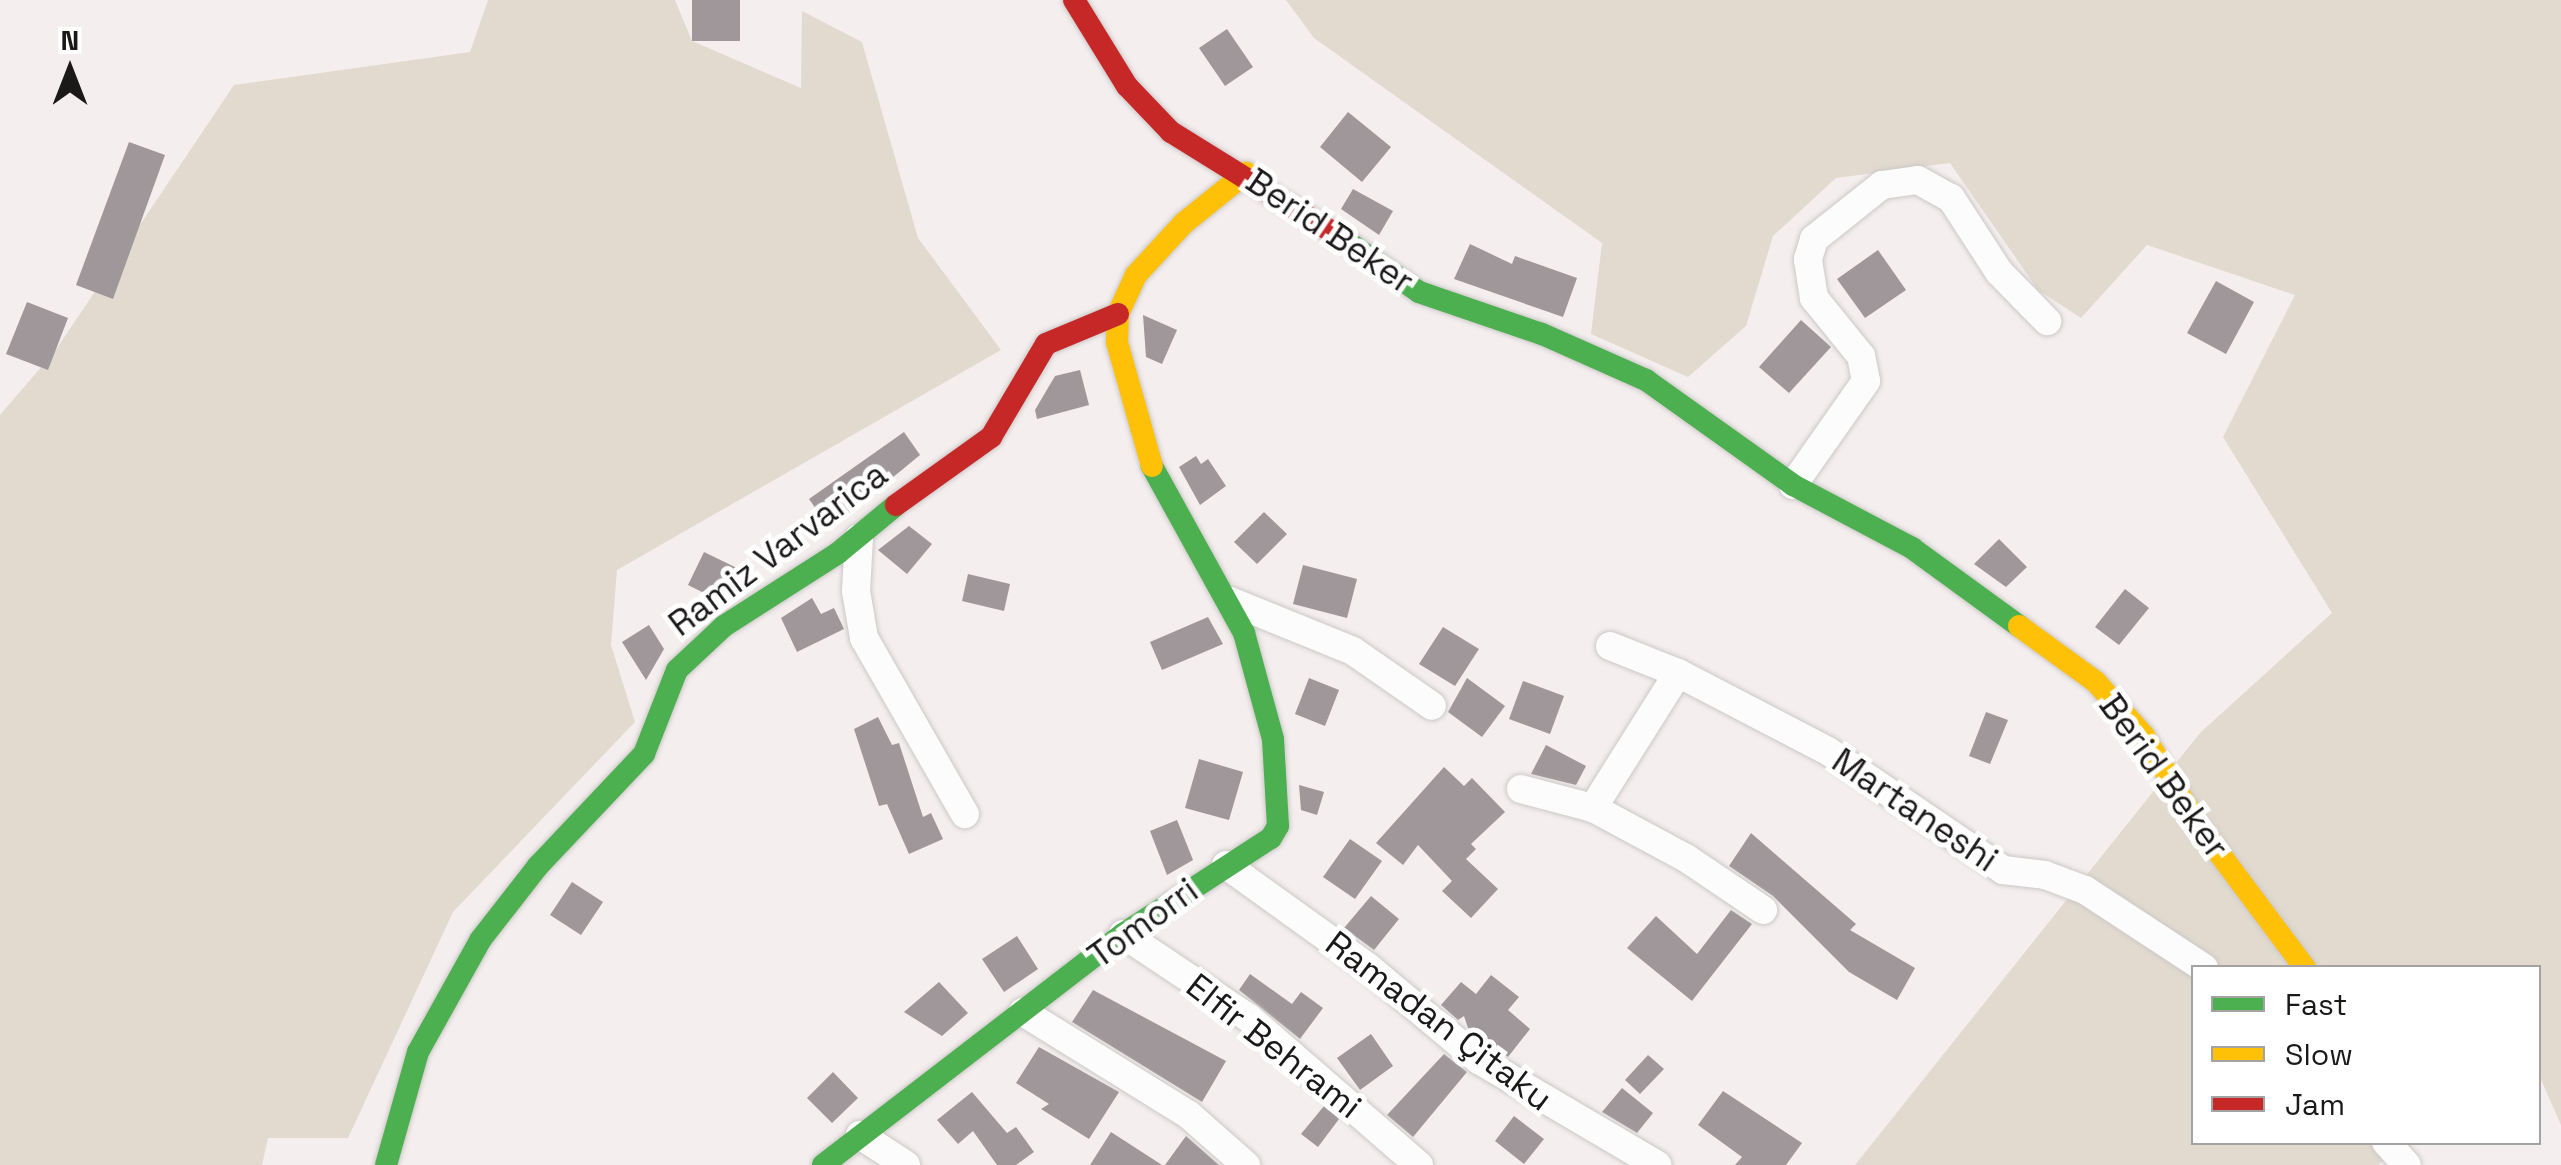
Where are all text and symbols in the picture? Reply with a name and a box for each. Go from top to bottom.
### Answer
north arrow [20,20,120,120]
text: N [61,22,79,58]
street label: Berid Beker [1238,160,1422,302]
street label: Ramiz Varvarica [660,453,896,645]
street label: Berid Beker [2090,686,2238,866]
street label: Martaneshi [1824,739,2006,881]
street label: Tomorri [1080,869,1206,977]
street label: Ramadan Çitaku [1318,922,1560,1120]
street label: Elfir Behrami [1178,965,1370,1127]
legend [2191,965,2541,1145]
text: Fast [2285,985,2347,1024]
text: Slow [2285,1035,2353,1074]
text: Jam [2285,1085,2345,1124]

